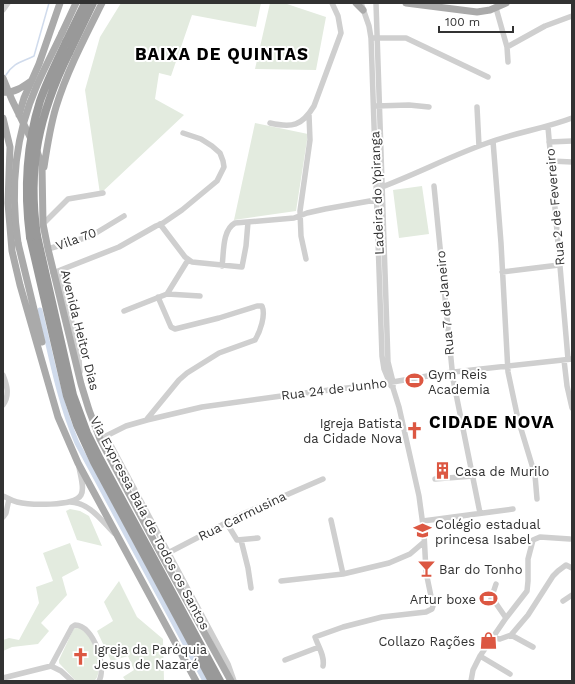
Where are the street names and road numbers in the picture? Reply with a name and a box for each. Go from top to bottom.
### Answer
street label: Ladeira do Ypiranga [367,130,387,255]
street label: Rua 2 de Fevereiro [542,147,568,266]
street label: Vila 70 [54,225,98,253]
street label: Rua 7 de Janeiro [433,250,457,356]
street label: Avenida Heitor Dias [58,268,102,392]
street label: Rua 24 de Junho [280,375,388,403]
street label: Via Expressa Baía de Todos os Santos [87,414,213,632]
street label: Rua Carmusina [196,488,289,544]

